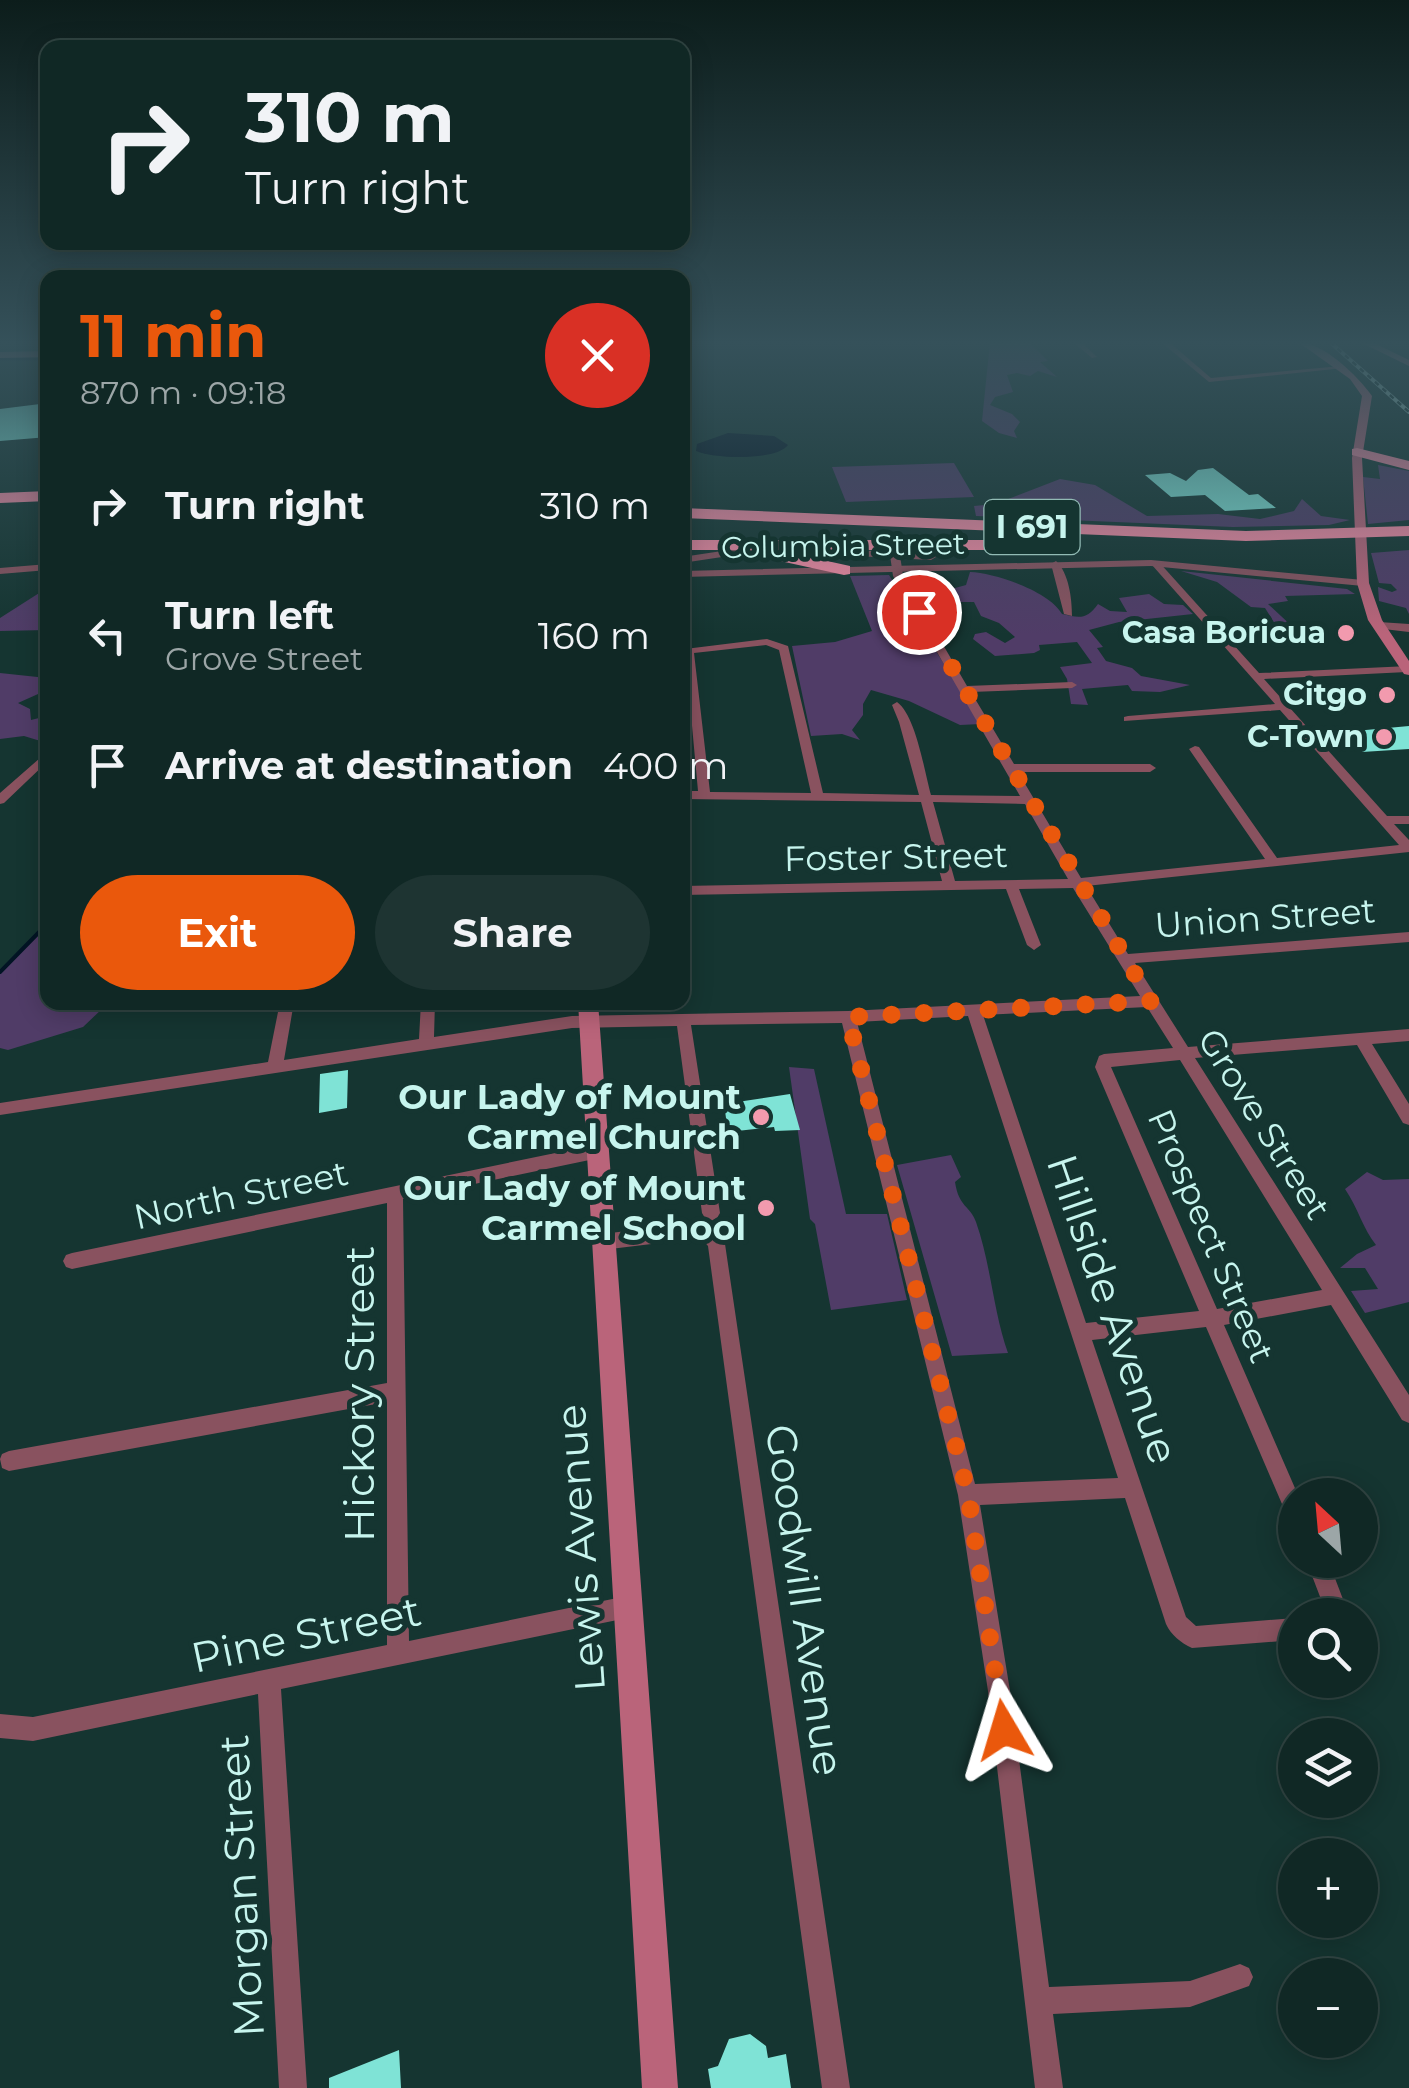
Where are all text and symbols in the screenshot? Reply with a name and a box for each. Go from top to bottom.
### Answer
text: 310 m [245,74,455,160]
icon: right [80,80,210,210]
text: Turn right [245,160,470,215]
text: 11 min [80,299,266,372]
button: close [545,303,650,408]
text: 870 m · 09:18 [80,373,286,412]
icon: right [80,478,135,533]
text: Turn right [165,482,364,529]
text: 310 m [539,482,650,529]
road number: I 691 [984,500,1080,554]
street label: Columbia Street [721,525,965,566]
pin [877,570,962,655]
icon: arrive [892,585,947,640]
text: Turn left [165,592,334,639]
icon: left [80,608,135,663]
text: 160 m [538,612,650,659]
place label: Casa Boricua [1122,614,1326,651]
marker: Casa Boricua [1335,622,1357,644]
text: Grove Street [165,639,363,678]
place label: Citgo [1283,676,1367,713]
marker: Citgo [1376,684,1398,706]
place label: C-Town [1247,718,1364,755]
marker: C-Town [1373,726,1395,748]
icon: arrive [80,738,135,793]
text: Arrive at destination [165,742,573,789]
text: 400 m [603,742,729,789]
street label: Foster Street [783,833,1008,880]
button: Exit [80,875,355,990]
button: Share [375,875,650,990]
street label: Union Street [1153,888,1377,947]
street label: Grove Street [1189,1020,1340,1227]
place label: Our Lady of Mount Carmel Church [398,1075,741,1158]
street label: Prospect Street [1139,1103,1284,1369]
marker: Our Lady of Mount Carmel Church [750,1106,772,1128]
street label: Hillside Avenue [1036,1148,1190,1470]
street label: North Street [130,1151,352,1238]
place label: Our Lady of Mount Carmel School [403,1166,746,1249]
marker: Our Lady of Mount Carmel School [755,1197,777,1219]
street label: Hickory Street [333,1246,385,1542]
street label: Lewis Avenue [544,1403,616,1693]
street label: Goodwill Avenue [755,1421,855,1779]
north arrow [1278,1478,1378,1578]
map controls [1278,1478,1378,2058]
street label: Pine Street [187,1584,425,1684]
button: search [1278,1598,1378,1698]
position arrow [952,1678,1056,1782]
button: layers [1278,1718,1378,1818]
street label: Morgan Street [207,1734,275,2038]
button: + [1278,1838,1378,1938]
button: − [1278,1958,1378,2058]

